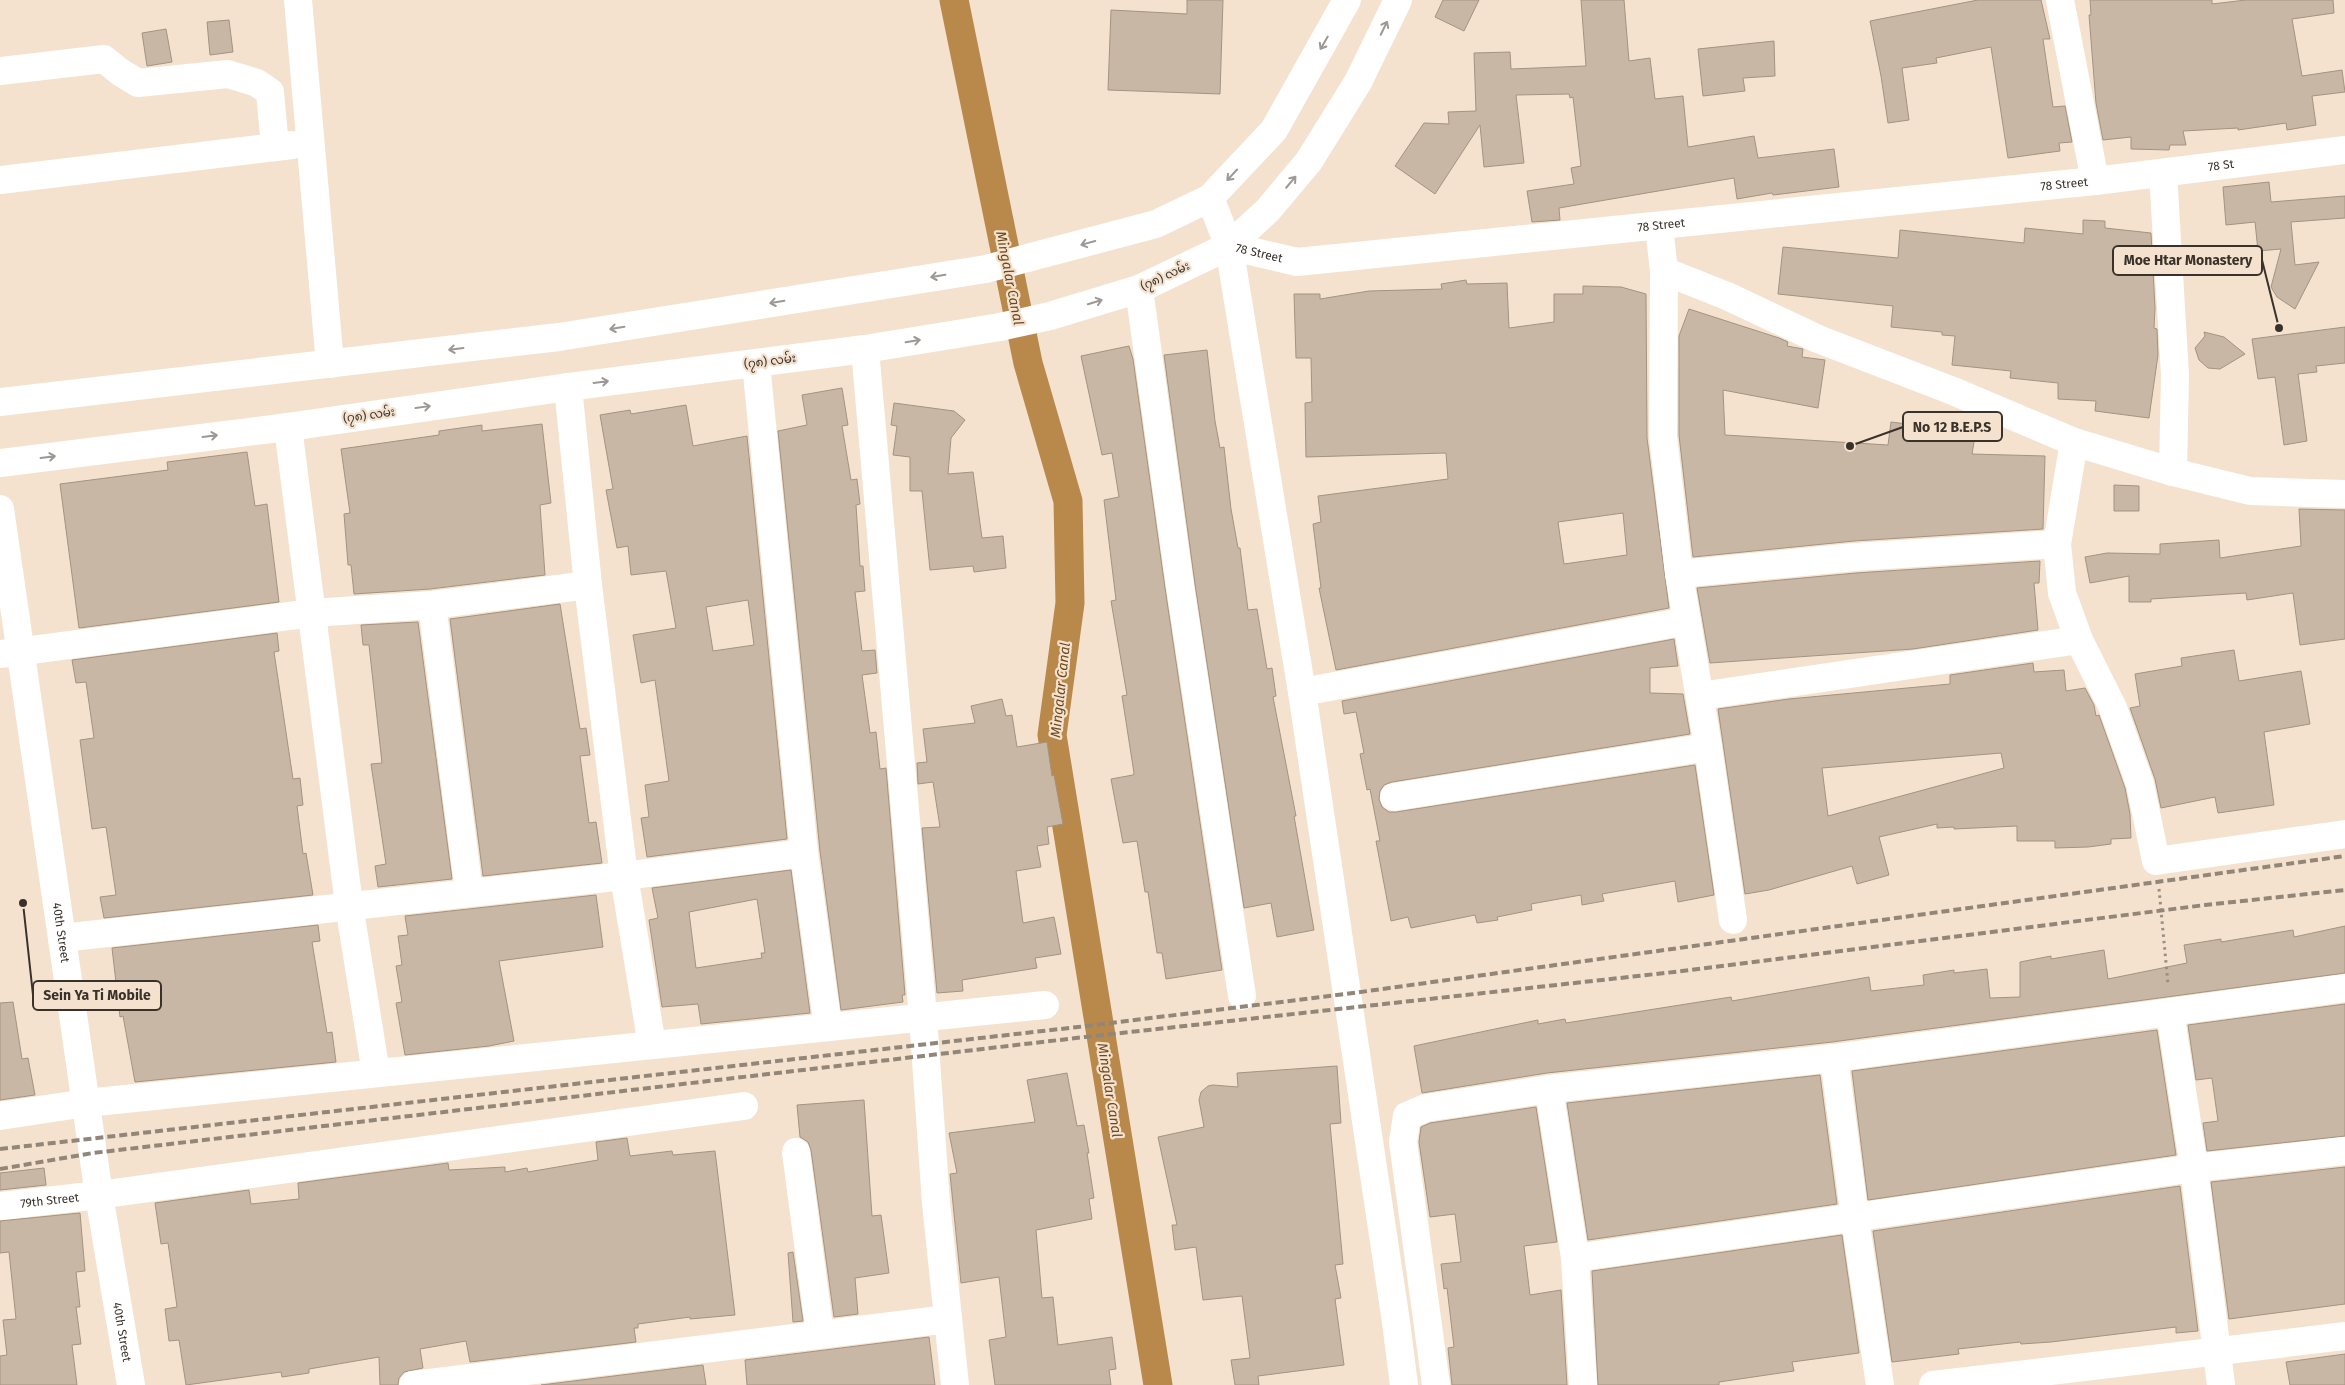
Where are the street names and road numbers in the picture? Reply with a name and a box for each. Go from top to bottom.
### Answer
street label: 78 St [2207,157,2235,174]
street label: 78 Street [2040,175,2089,193]
street label: 78 Street [1637,216,1686,234]
street label: 78 Street [1234,241,1285,266]
street label: (၇၈) လမ်း [1137,257,1193,296]
street label: (၇၈) လမ်း [743,349,797,374]
street label: (၇၈) လမ်း [342,402,396,429]
street label: 40th Street [50,902,72,964]
street label: 79th Street [20,1190,80,1211]
street label: 40th Street [110,1301,134,1363]

